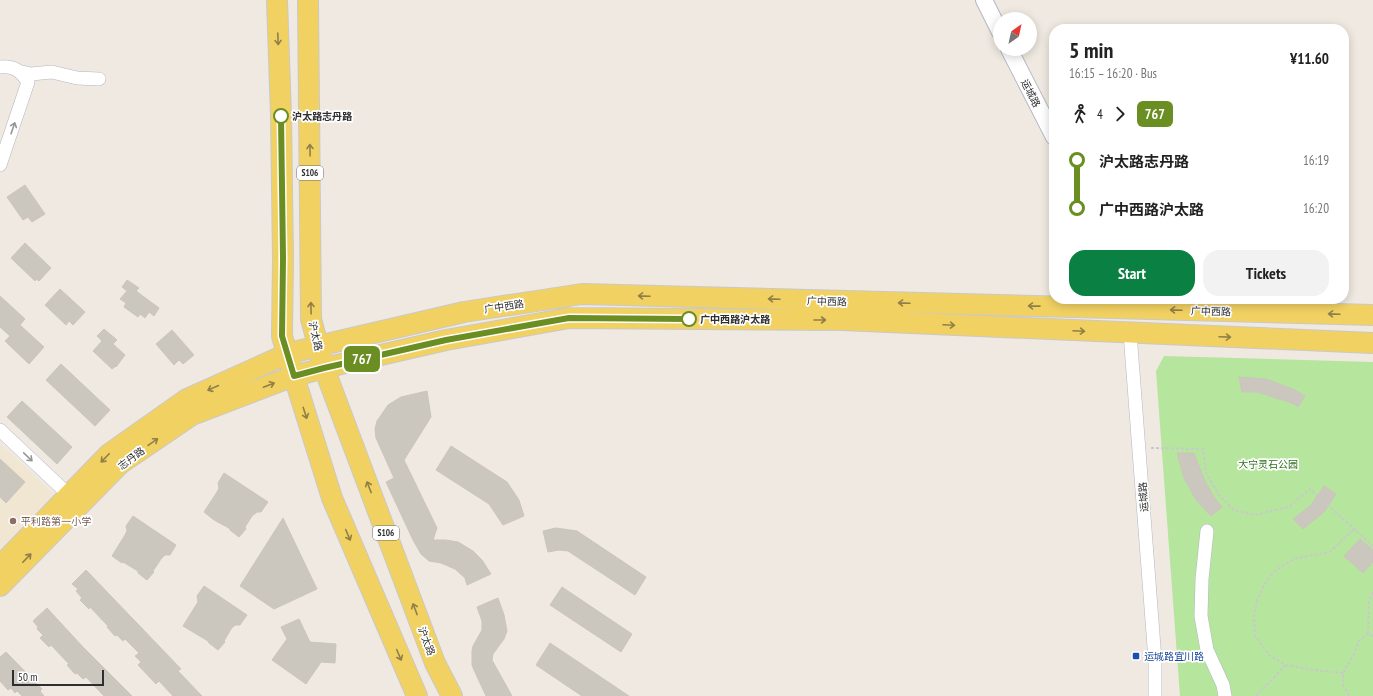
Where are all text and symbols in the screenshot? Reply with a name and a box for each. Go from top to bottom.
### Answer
north arrow [993,12,1037,56]
map controls [993,12,1037,56]
one-way arrow [274,32,282,45]
text: 5 min [1069,36,1113,64]
text: ¥11.60 [1290,49,1329,68]
text: 16:15 – 16:20 · Bus [1069,65,1157,82]
street label: 运城路 [1018,77,1043,110]
icon: walk [1069,103,1091,125]
icon: forward [1109,103,1131,125]
text: 767 [1145,105,1165,123]
text: 4 [1097,106,1103,123]
marker: 沪太路志丹路 [273,108,289,124]
place label: 沪太路志丹路 [292,110,353,123]
one-way arrow [10,122,17,135]
one-way arrow [306,144,313,157]
text: 沪太路志丹路 [1099,152,1189,171]
text: 16:19 [1303,152,1329,169]
road number: S106 [297,166,323,180]
text: 广中西路沪太路 [1099,200,1204,219]
text: 16:20 [1303,200,1329,217]
button: Start [1069,250,1195,296]
button: Tickets [1203,250,1329,296]
one-way arrow [638,292,651,299]
street label: 广中西路 [807,294,847,309]
one-way arrow [768,295,781,303]
street label: 广中西路 [483,297,525,316]
one-way arrow [898,299,911,307]
one-way arrow [307,302,315,315]
one-way arrow [1028,302,1041,310]
street label: 广中西路 [1191,304,1231,319]
one-way arrow [1170,306,1183,314]
marker: 广中西路沪太路 [681,311,697,327]
one-way arrow [1328,311,1341,318]
place label: 广中西路沪太路 [700,313,771,326]
one-way arrow [813,316,826,324]
street label: 沪太路 [306,320,325,352]
one-way arrow [942,321,955,328]
one-way arrow [1072,327,1085,334]
one-way arrow [1218,333,1231,340]
line badge: 767 [339,346,385,372]
text: 767 [352,350,372,368]
one-way arrow [263,381,275,389]
one-way arrow [207,384,219,392]
one-way arrow [302,406,309,419]
one-way arrow [147,438,158,446]
street label: 志丹路 [115,444,147,473]
one-way arrow [23,452,33,462]
one-way arrow [100,453,110,463]
park label: 大宁灵石公园 [1238,458,1298,471]
one-way arrow [364,482,372,494]
street label: 运城路 [1136,482,1151,512]
place label: 平利路第一小学 [21,515,91,528]
marker: 平利路第一小学 [8,516,18,526]
road number: S106 [373,526,399,540]
one-way arrow [345,529,353,541]
one-way arrow [22,553,32,563]
one-way arrow [410,603,418,615]
street label: 沪太路 [415,625,438,658]
one-way arrow [396,648,404,660]
place label: 运城路宜川路 [1144,650,1204,663]
marker: 运城路宜川路 [1131,651,1141,661]
scale bar [12,668,104,687]
text: 50 m [18,670,37,684]

